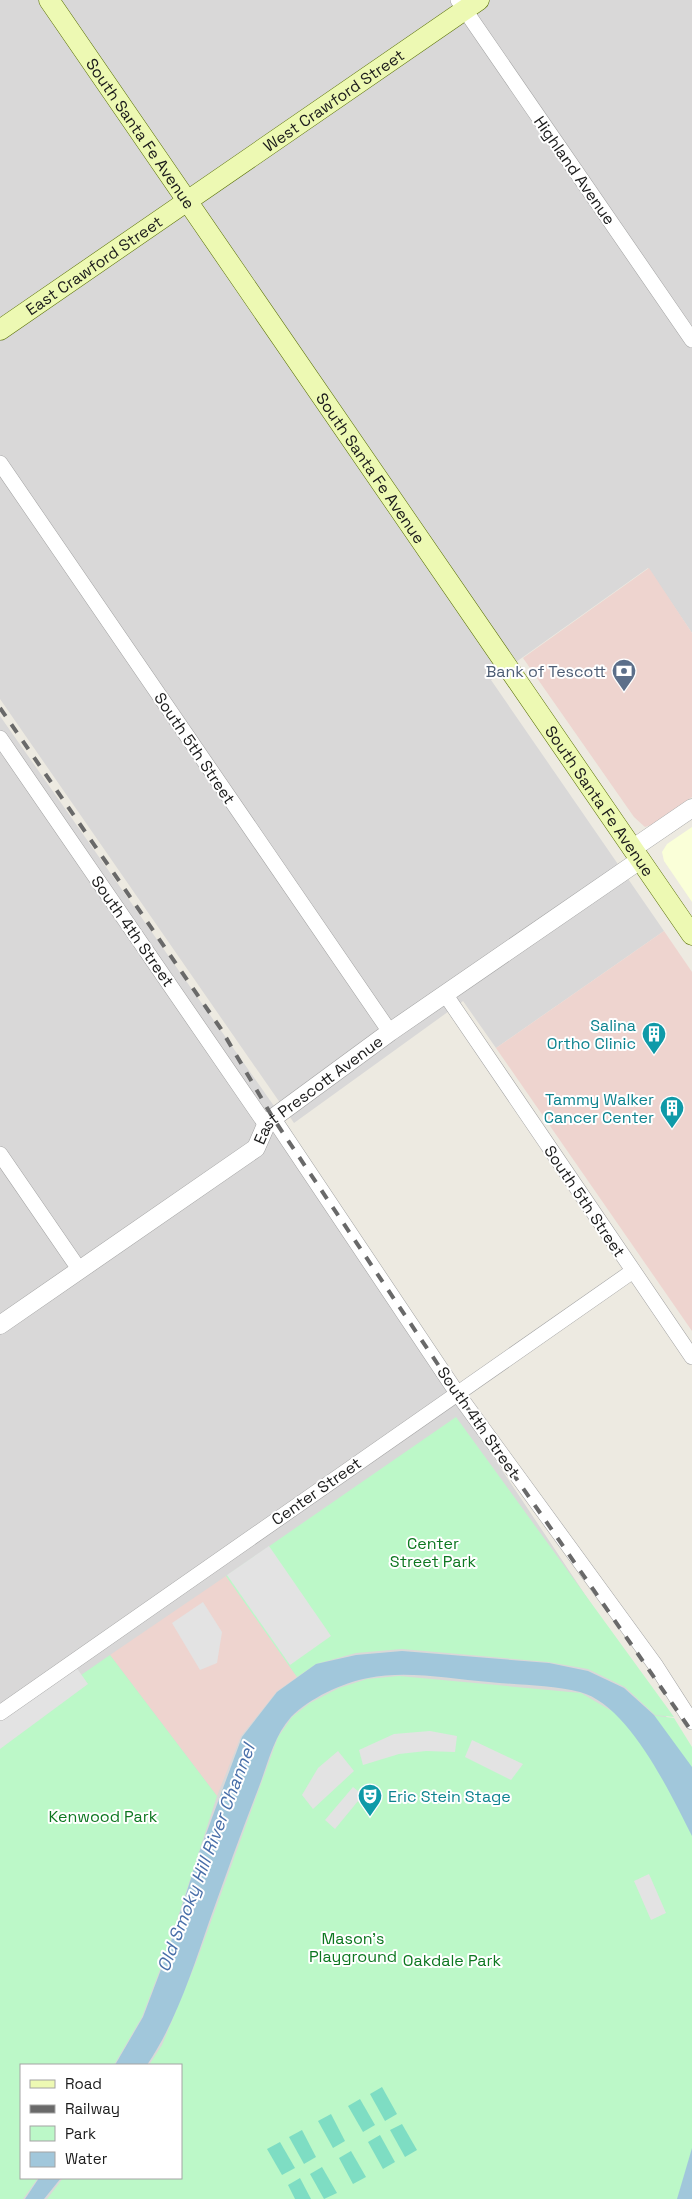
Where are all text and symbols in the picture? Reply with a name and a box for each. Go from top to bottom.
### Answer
street label: West Crawford Street [259,45,408,157]
street label: South Santa Fe Avenue [81,54,200,213]
street label: Highland Avenue [529,112,620,229]
street label: East Crawford Street [22,211,167,320]
street label: South Santa Fe Avenue [311,389,430,548]
bank icon: Bank of Tescott [611,658,637,692]
place label: Bank of Tescott [486,661,606,682]
street label: South 5th Street [149,688,240,808]
street label: South Santa Fe Avenue [540,722,659,881]
street label: South 4th Street [86,872,179,991]
place label: Salina Ortho Clinic [547,1015,636,1054]
building icon: Salina Ortho Clinic [641,1021,667,1055]
street label: East Prescott Avenue [249,1031,387,1148]
place label: Tammy Walker Cancer Center [544,1089,654,1128]
building icon: Tammy Walker Cancer Center [659,1095,685,1129]
street label: South 5th Street [539,1141,630,1261]
street label: South 4th Street [432,1363,525,1482]
street label: Center Street [267,1453,365,1530]
park label: Center Street Park [390,1533,477,1572]
water label: Old Smoky Hill River Channel [151,1738,261,1975]
theatre icon: Eric Stein Stage [357,1783,383,1817]
place label: Eric Stein Stage [388,1786,511,1807]
park label: Kenwood Park [49,1806,158,1827]
park label: Mason's Playground [309,1928,397,1967]
park label: Oakdale Park [403,1950,502,1971]
legend [20,2064,182,2179]
text: Road [65,2074,102,2093]
text: Railway [65,2099,120,2118]
text: Park [65,2124,96,2143]
text: Water [65,2149,108,2168]

